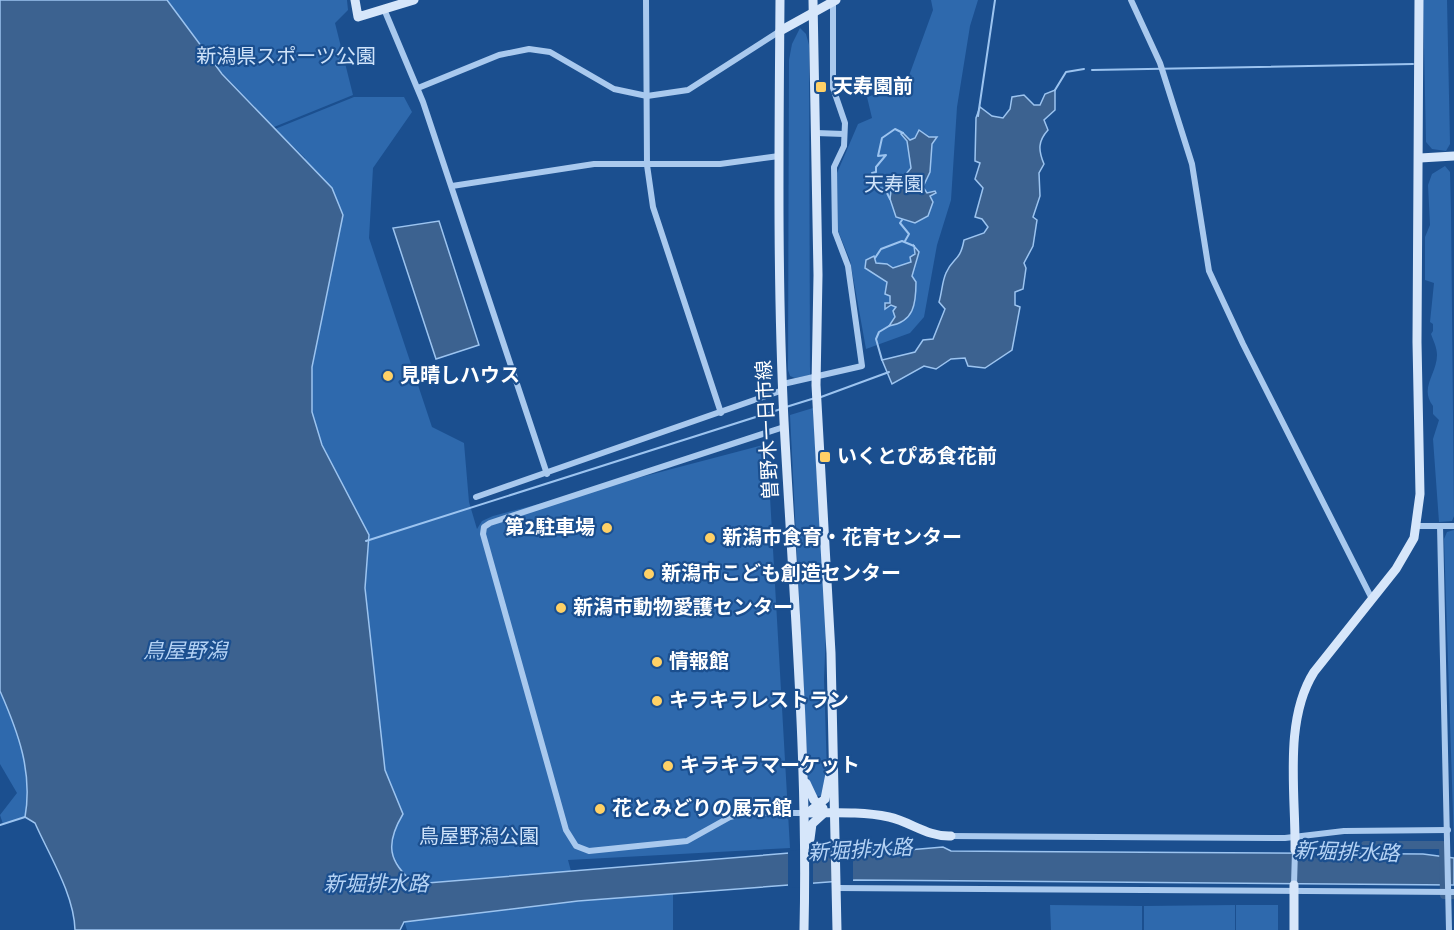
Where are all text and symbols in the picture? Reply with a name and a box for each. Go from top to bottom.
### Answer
park label: 新潟県スポーツ公園 [196,43,376,71]
place label: 天寿園前 [833,73,913,101]
marker: 天寿園前 [814,80,828,94]
park label: 天寿園 [864,171,924,199]
street label: 曽野木一日市線 [750,359,786,501]
place label: 見晴しハウス [400,362,520,390]
marker: 見晴しハウス [381,369,395,383]
place label: いくとぴあ食花前 [837,443,997,471]
marker: いくとぴあ食花前 [818,450,832,464]
place label: 第2駐車場 [504,514,595,542]
marker: 第2駐車場 [600,521,614,535]
place label: 新潟市食育・花育センター [722,524,962,552]
marker: 新潟市食育・花育センター [703,531,717,545]
place label: 新潟市こども創造センター [661,560,901,588]
marker: 新潟市こども創造センター [642,567,656,581]
place label: 新潟市動物愛護センター [573,594,793,622]
marker: 新潟市動物愛護センター [554,601,568,615]
water label: 鳥屋野潟 [143,636,230,666]
place label: 情報館 [669,648,729,676]
marker: 情報館 [650,655,664,669]
place label: キラキラレストラン [669,687,849,715]
marker: キラキラレストラン [650,694,664,708]
place label: キラキラマーケット [680,752,860,780]
marker: キラキラマーケット [661,759,675,773]
place label: 花とみどりの展示館 [612,795,792,823]
marker: 花とみどりの展示館 [593,802,607,816]
park label: 鳥屋野潟公園 [419,823,539,851]
water label: 新堀排水路 [807,832,915,868]
water label: 新堀排水路 [1294,835,1402,869]
water label: 新堀排水路 [324,869,430,899]

